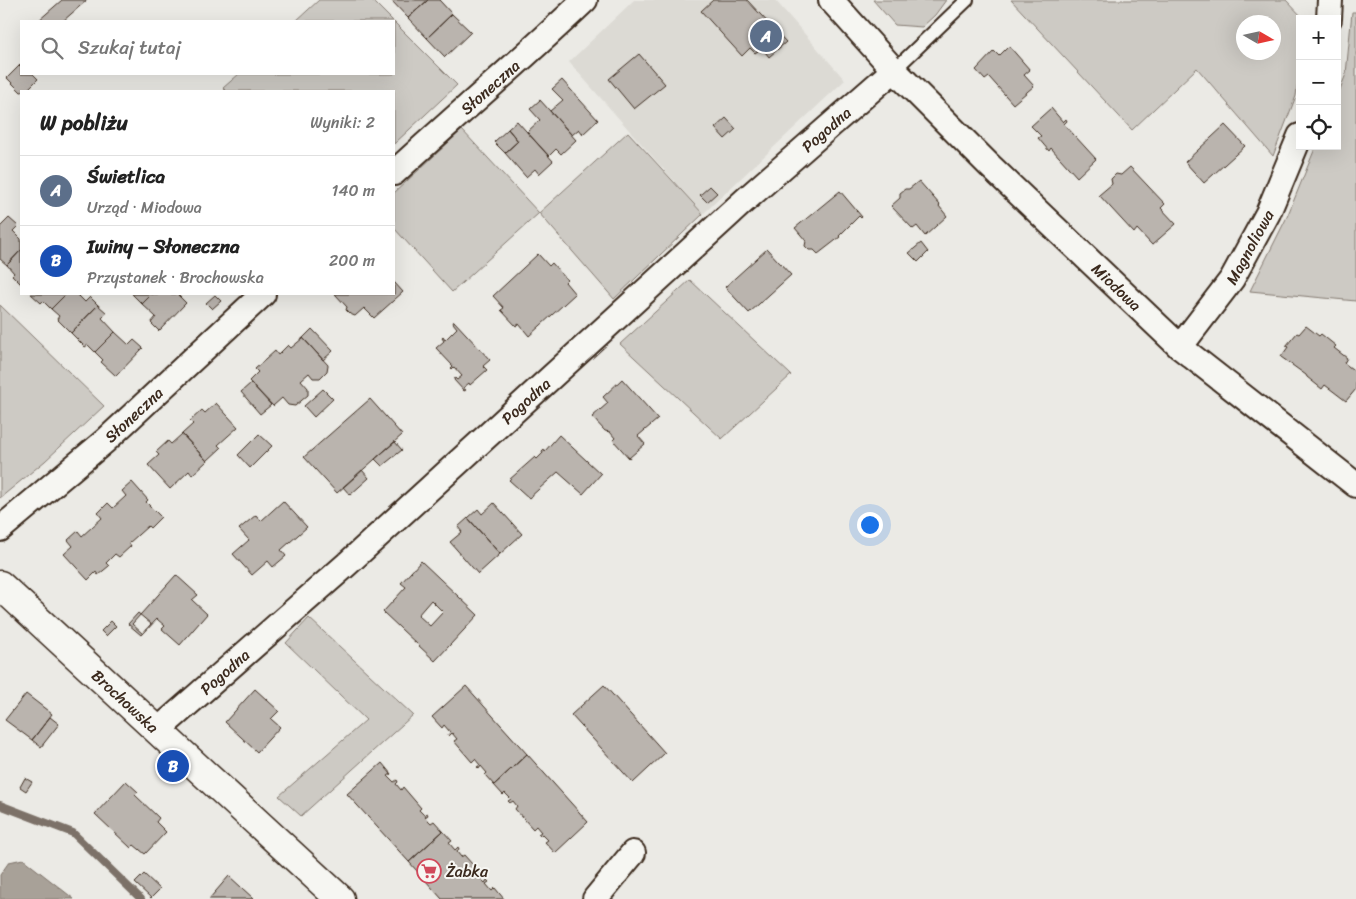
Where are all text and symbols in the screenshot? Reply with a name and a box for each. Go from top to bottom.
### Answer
north arrow [1236,15,1281,60]
map controls [1296,15,1341,150]
button: + [1296,15,1341,60]
pin: A [750,17,782,55]
search box [20,20,395,75]
text: Szukaj tutaj [78,31,181,64]
icon: search [38,34,66,62]
street label: Słoneczna [453,52,527,122]
button: − [1296,60,1341,105]
street label: Pogodna [794,99,858,160]
text: W pobliżu [40,104,128,142]
button: locate [1296,105,1341,150]
text: Wyniki: 2 [310,108,375,137]
text: Świetlica [87,160,165,193]
text: A [51,176,61,205]
text: 140 m [332,176,375,205]
text: Urząd · Miodowa [87,193,202,222]
street label: Magnoliowa [1217,203,1282,290]
text: Iwiny – Słoneczna [87,230,240,263]
text: B [51,246,61,275]
text: 200 m [329,246,375,275]
street label: Miodowa [1085,255,1149,318]
text: Przystanek · Brochowska [87,263,264,292]
street label: Pogodna [494,370,557,431]
street label: Słoneczna [97,379,170,450]
your location [857,512,883,538]
street label: Pogodna [193,641,256,702]
street label: Brochowska [85,662,166,740]
pin: B [157,747,189,785]
place label: Żabka [446,857,489,886]
supermarket icon: Żabka [416,858,442,884]

